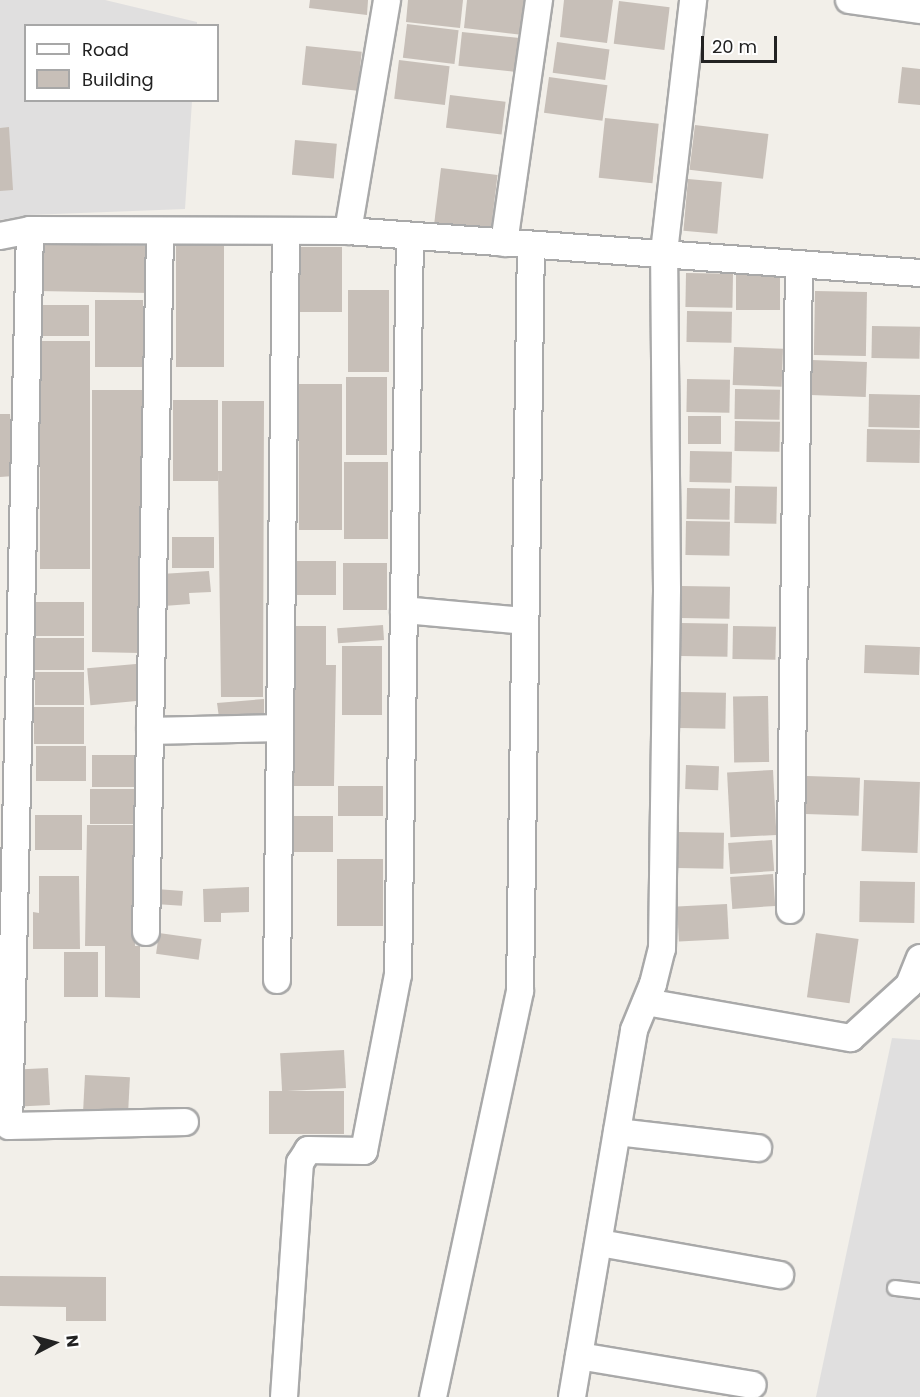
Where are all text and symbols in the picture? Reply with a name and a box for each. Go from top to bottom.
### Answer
legend [24,24,219,102]
scale bar [704,24,780,62]
text: 20 m [712,34,757,59]
text: Road [82,37,129,62]
text: Building [82,67,154,92]
north arrow [24,1313,84,1373]
text: N [60,1334,84,1348]

